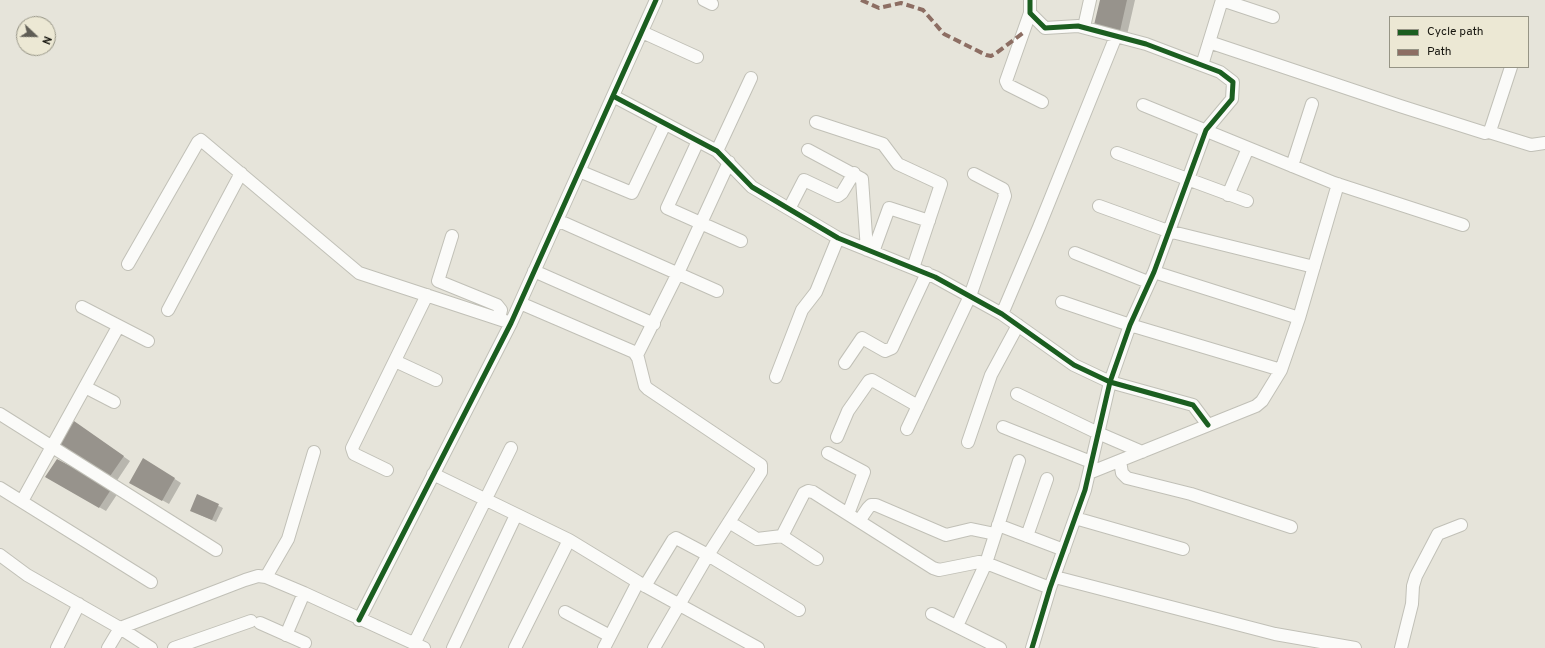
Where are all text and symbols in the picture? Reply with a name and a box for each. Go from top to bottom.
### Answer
north arrow [16,16,56,56]
legend [1389,16,1529,68]
text: Cycle path [1427,24,1484,40]
text: N [38,34,54,46]
text: Path [1427,44,1452,60]

